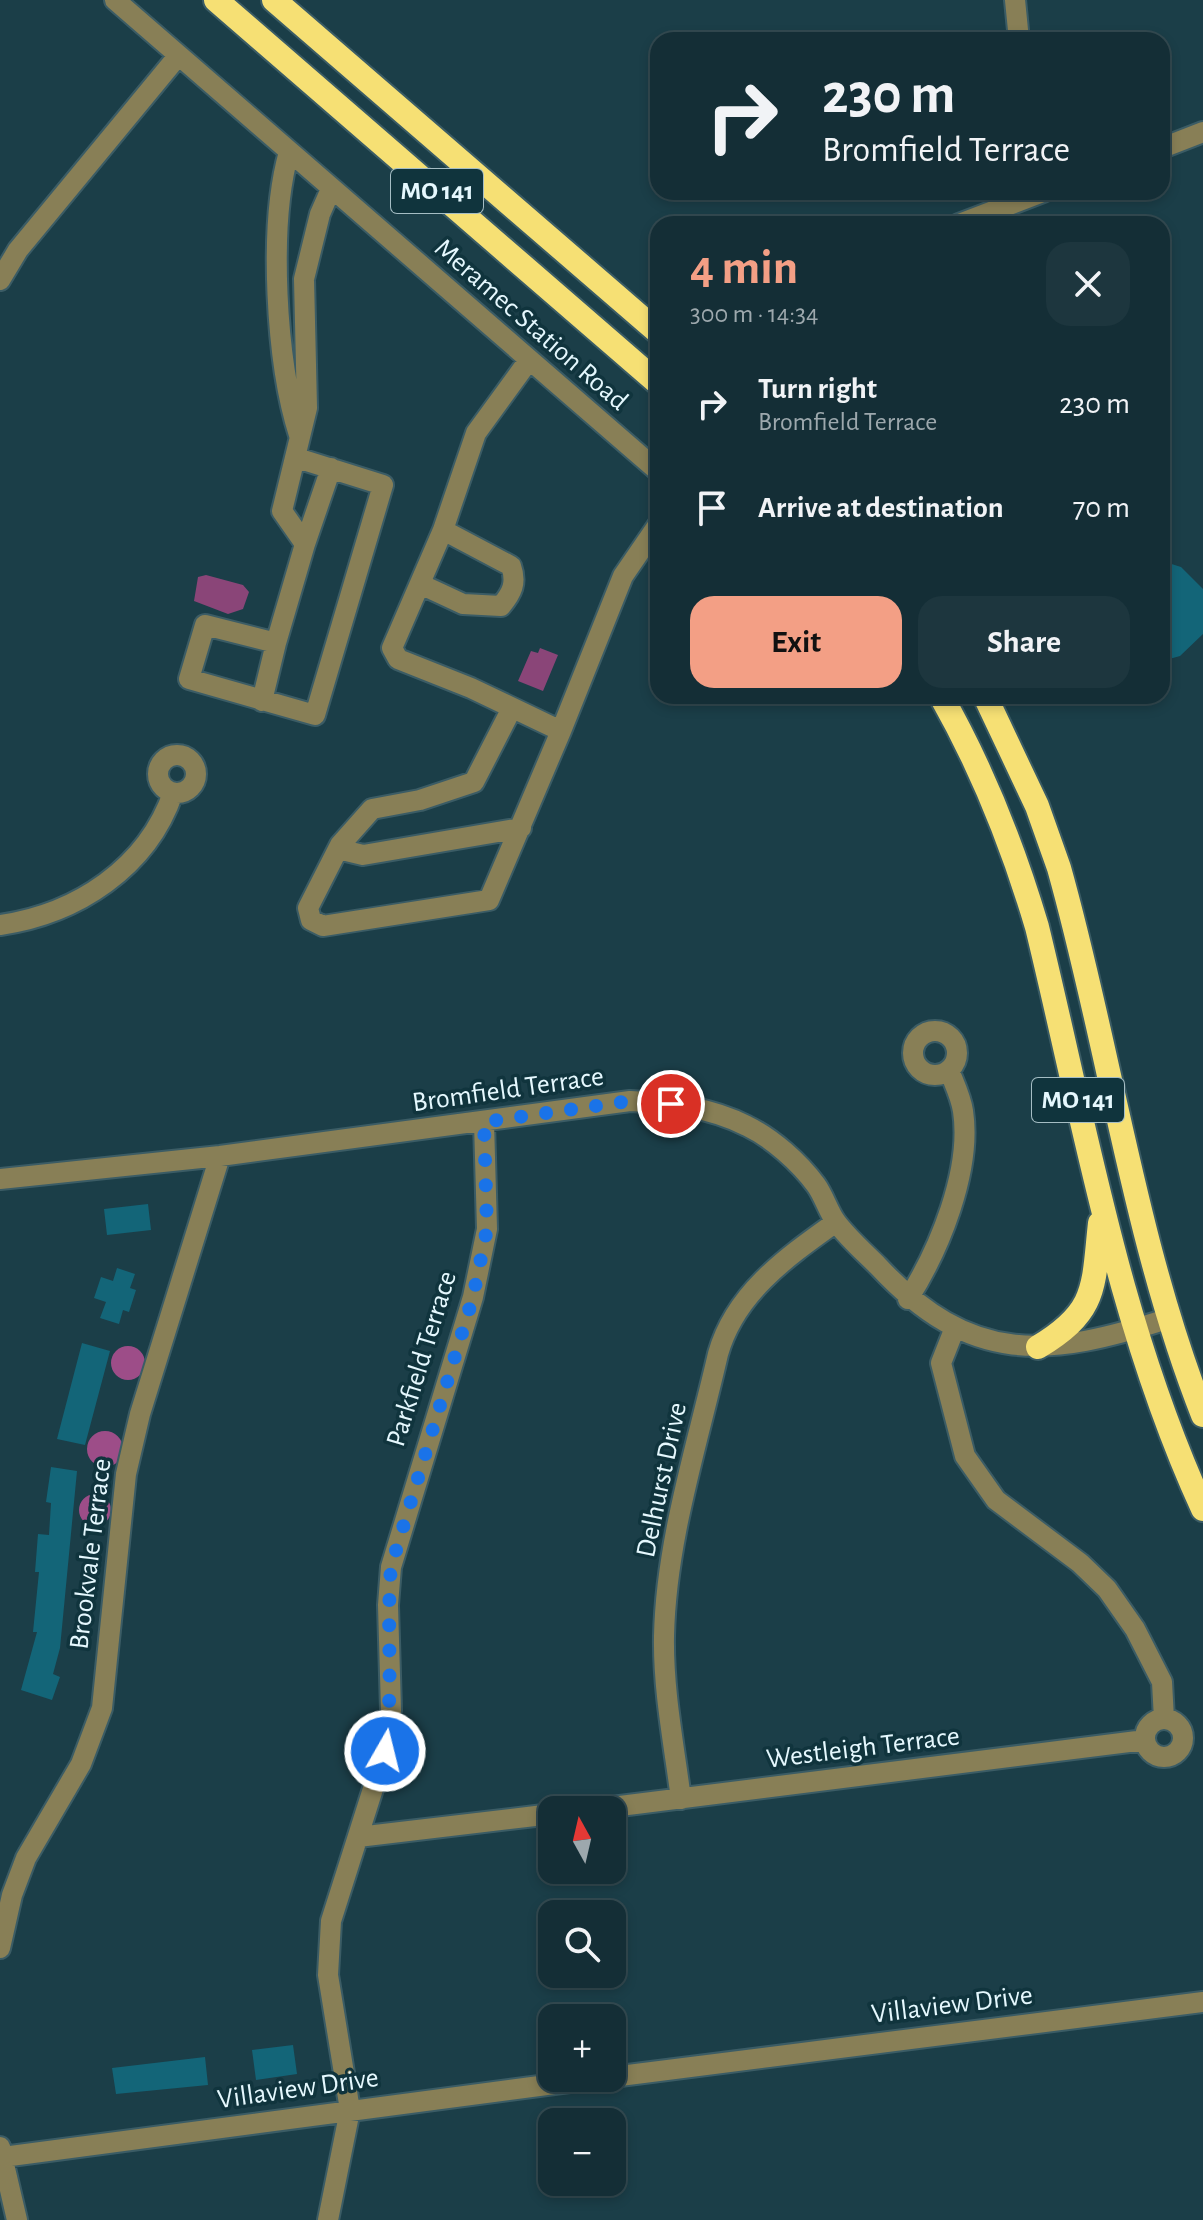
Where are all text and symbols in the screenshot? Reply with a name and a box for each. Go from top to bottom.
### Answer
icon: right [690,64,794,168]
text: 230 m [822,67,955,123]
text: Bromfield Terrace [822,132,1070,168]
road number: MO 141 [391,169,483,213]
street label: Meramec Station Road [429,234,633,416]
button: close [1046,242,1130,326]
text: 4 min [690,245,798,293]
text: 300 m · 14:34 [690,301,818,327]
text: Turn right [758,374,877,404]
icon: right [690,382,734,426]
text: 230 m [1059,389,1130,419]
text: Bromfield Terrace [758,409,937,435]
icon: arrive [690,486,734,530]
text: Arrive at destination [758,493,1004,523]
text: 70 m [1073,493,1130,523]
button: Exit [690,596,902,688]
button: Share [918,596,1130,688]
street label: Bromfield Terrace [410,1063,606,1117]
pin [637,1070,705,1138]
road number: MO 141 [1032,1078,1124,1122]
icon: arrive [649,1082,693,1126]
street label: Parkfield Terrace [382,1268,462,1450]
street label: Delhurst Drive [632,1400,692,1560]
street label: Brookvale Terrace [65,1457,117,1651]
position arrow [343,1709,427,1793]
street label: Westleigh Terrace [765,1722,961,1774]
north arrow [538,1796,626,1884]
map controls [538,1796,626,2196]
button: search [538,1900,626,1988]
street label: Villaview Drive [870,1981,1034,2029]
button: + [538,2004,626,2092]
street label: Villaview Drive [216,2064,380,2114]
button: − [538,2108,626,2196]

